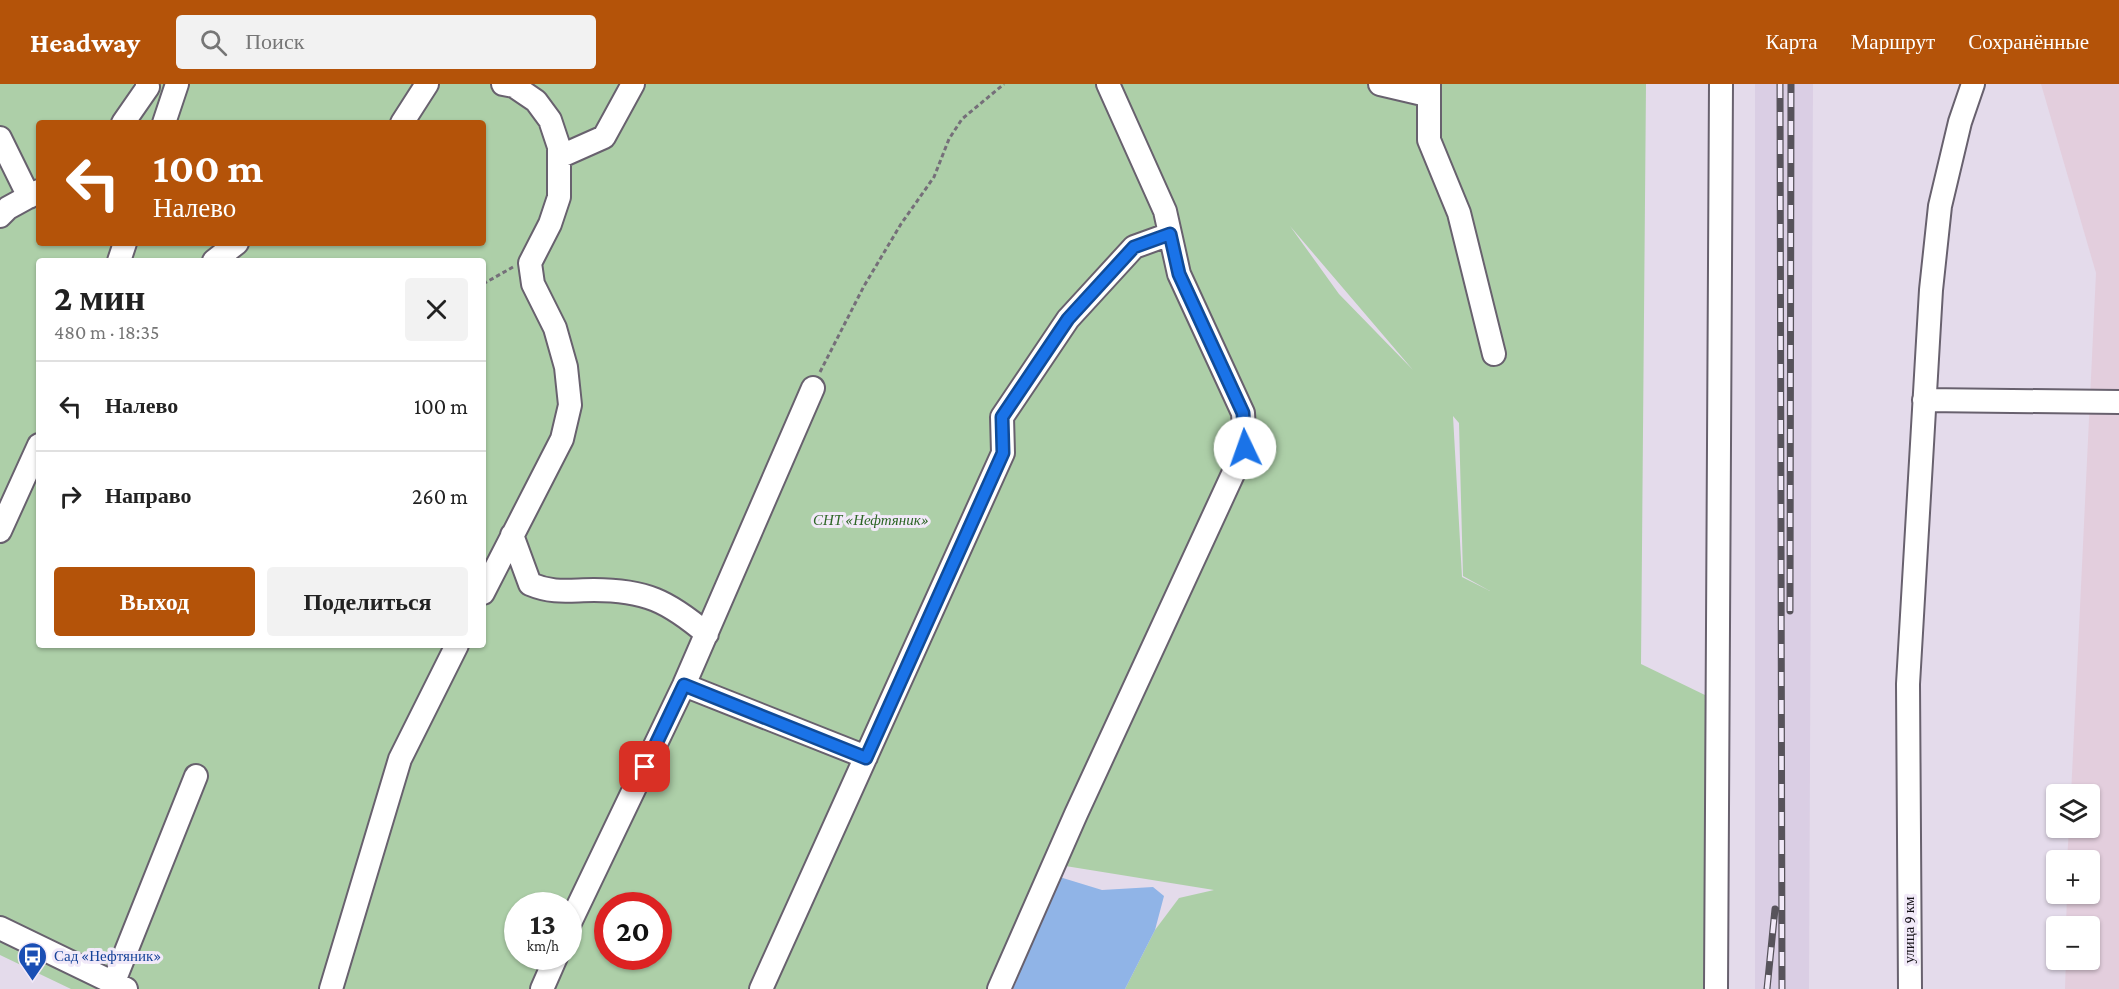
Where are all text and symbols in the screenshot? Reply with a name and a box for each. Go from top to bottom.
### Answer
search box [176,15,596,69]
icon: search [197,26,230,59]
text: Headway [30,27,140,58]
text: Поиск [245,29,304,54]
text: Карта [1766,30,1818,54]
text: Маршрут [1851,30,1935,54]
text: Сохранённые [1968,30,2089,54]
icon: left [54,144,132,222]
text: 100 m [153,144,263,191]
text: Налево [153,193,236,223]
text: 2 мин [54,278,145,318]
button: close [405,278,468,341]
text: 480 m · 18:35 [54,321,159,343]
icon: left [54,390,87,423]
text: Налево [105,393,178,418]
text: 100 m [414,394,468,419]
position arrow [1213,416,1277,480]
icon: right [54,480,87,513]
text: Направо [105,483,191,508]
text: 260 m [412,484,468,509]
park label: СНТ «Нефтяник» [813,512,929,528]
button: Выход [54,567,255,636]
button: Поделиться [267,567,468,636]
pin [619,741,670,792]
icon: arrive [628,750,661,783]
map controls [2046,784,2100,970]
button: layers [2046,784,2100,838]
button: + [2046,850,2100,904]
speed limit sign: 20 [594,892,672,970]
street label: улица 9 км [1901,896,1917,964]
text: 13 [530,907,556,940]
button: − [2046,916,2100,970]
text: km/h [527,938,559,954]
bus stop icon: Сад «Нефтяник» [17,940,49,982]
place label: Сад «Нефтяник» [54,948,161,964]

